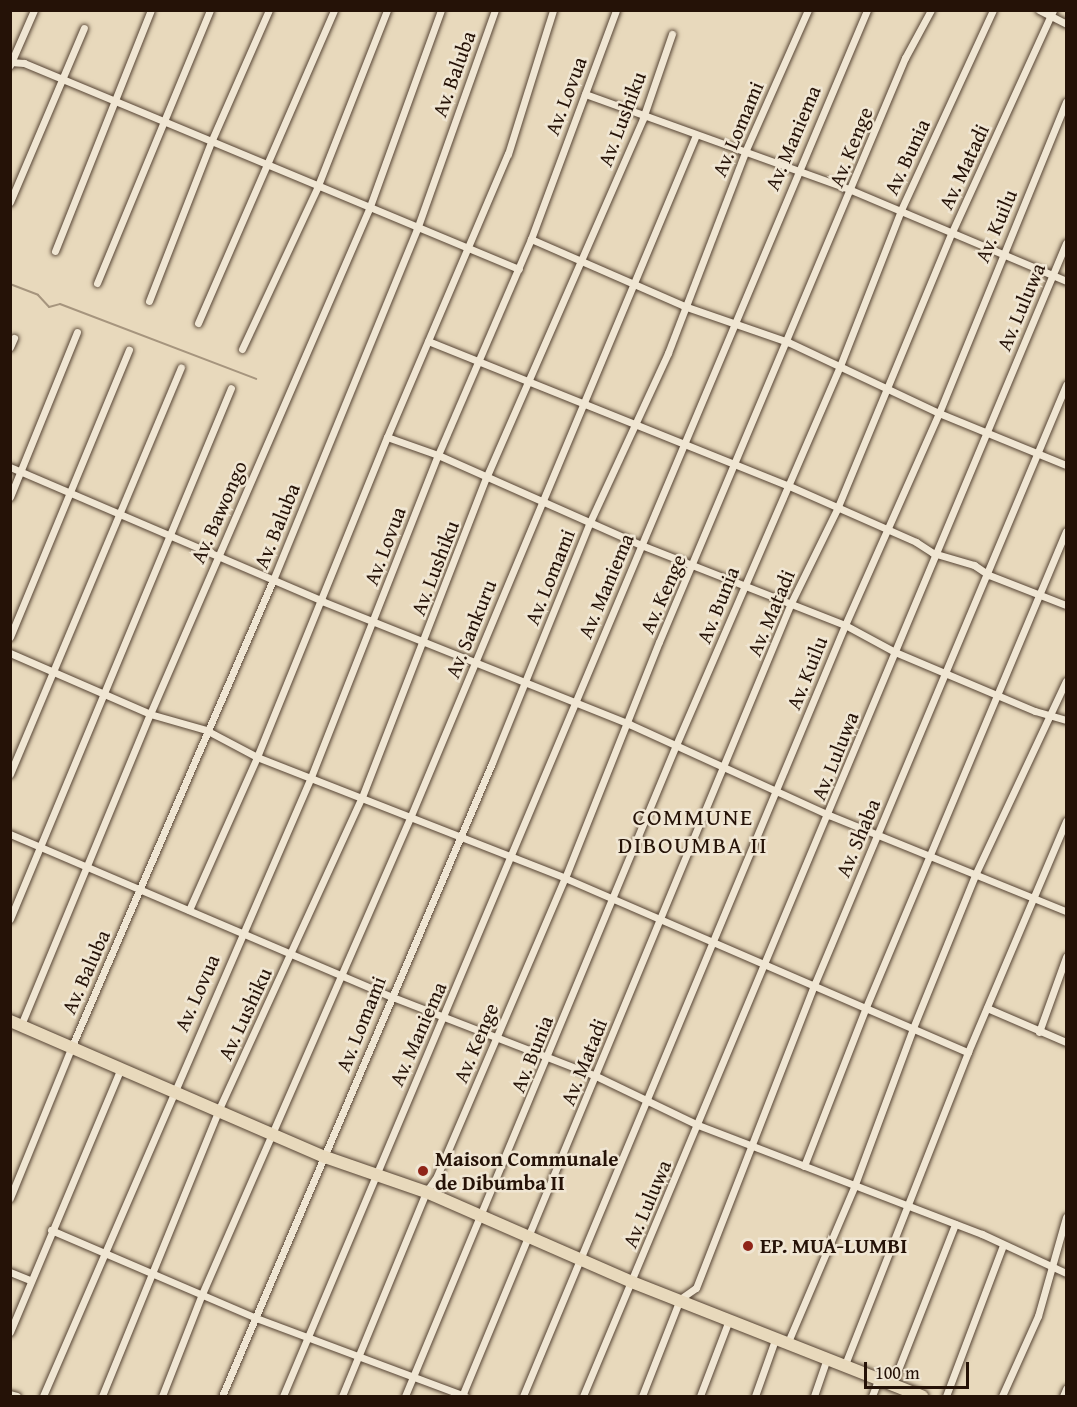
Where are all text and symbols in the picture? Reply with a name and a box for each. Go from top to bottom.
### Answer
street label: Av. Baluba [427,28,481,120]
street label: Av. Lovua [540,53,592,139]
street label: Av. Lushiku [592,68,652,170]
street label: Av. Lomami [707,78,769,180]
street label: Av. Maniema [760,82,826,194]
street label: Av. Kenge [824,103,878,191]
street label: Av. Bunia [879,115,935,199]
street label: Av. Matadi [933,120,995,214]
street label: Av. Kuilu [969,186,1023,266]
street label: Av. Luluwa [991,259,1051,355]
street label: Av. Bawongo [185,457,253,567]
street label: Av. Baluba [249,480,305,572]
street label: Av. Lovua [359,503,411,589]
street label: Av. Lushiku [405,517,465,619]
street label: Av. Lomami [519,525,581,629]
street label: Av. Maniema [573,530,639,642]
street label: Av. Kenge [634,550,692,638]
street label: Av. Bunia [691,563,745,647]
street label: Av. Matadi [742,566,800,660]
street label: Av. Sankuru [440,576,502,682]
street label: Av. Kuilu [781,633,833,713]
street label: Av. Luluwa [806,708,864,804]
street label: Av. Shaba [830,795,886,881]
district label: COMMUNE DIBOUMBA II [618,803,768,859]
street label: Av. Baluba [56,926,116,1018]
street label: Av. Lovua [169,950,225,1036]
street label: Av. Lushiku [213,964,277,1064]
street label: Av. Lomami [330,972,392,1076]
street label: Av. Maniema [384,978,452,1090]
street label: Av. Kenge [448,999,504,1087]
street label: Av. Bunia [505,1012,559,1096]
street label: Av. Matadi [555,1015,613,1109]
place label: Maison Communale de Dibumba II [435,1146,619,1196]
street label: Av. Luluwa [617,1156,677,1252]
marker: Maison Communale de Dibumba II [416,1164,430,1178]
place label: EP. MUA-LUMBI [760,1233,907,1259]
marker: EP. MUA-LUMBI [741,1239,755,1253]
scale bar [867,1350,972,1388]
text: 100 m [875,1359,920,1386]

